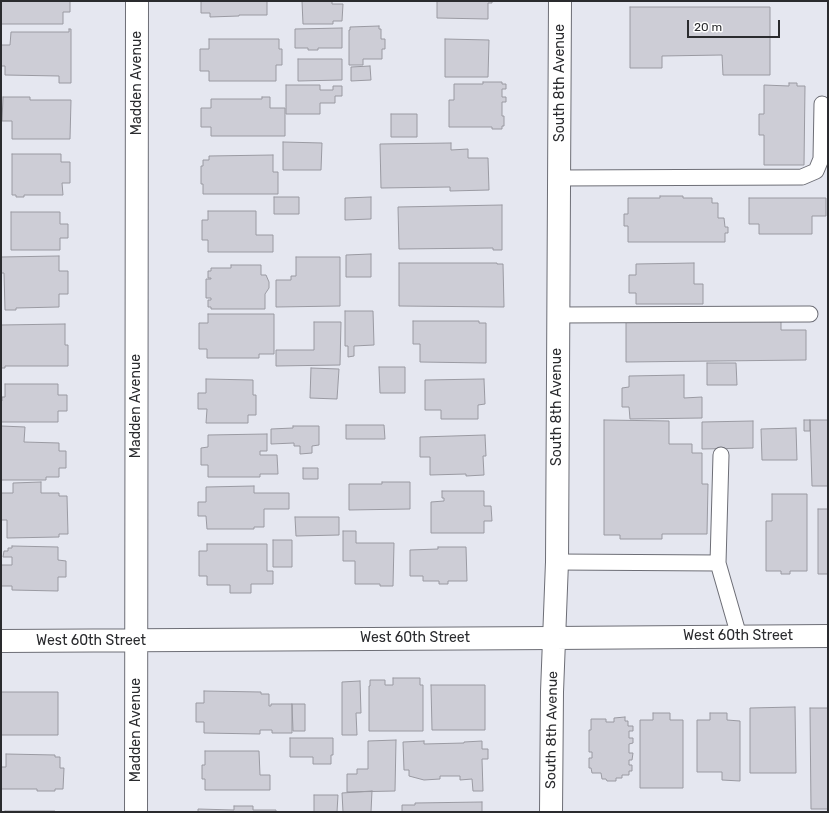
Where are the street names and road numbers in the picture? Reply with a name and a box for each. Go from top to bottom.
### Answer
street label: South 8th Avenue [552,24,568,142]
street label: Madden Avenue [129,31,145,135]
street label: South 8th Avenue [549,348,565,466]
street label: Madden Avenue [128,354,144,458]
street label: West 60th Street [683,628,793,644]
street label: West 60th Street [360,630,470,646]
street label: West 60th Street [36,633,146,649]
street label: South 8th Avenue [543,671,561,789]
street label: Madden Avenue [128,678,144,782]

